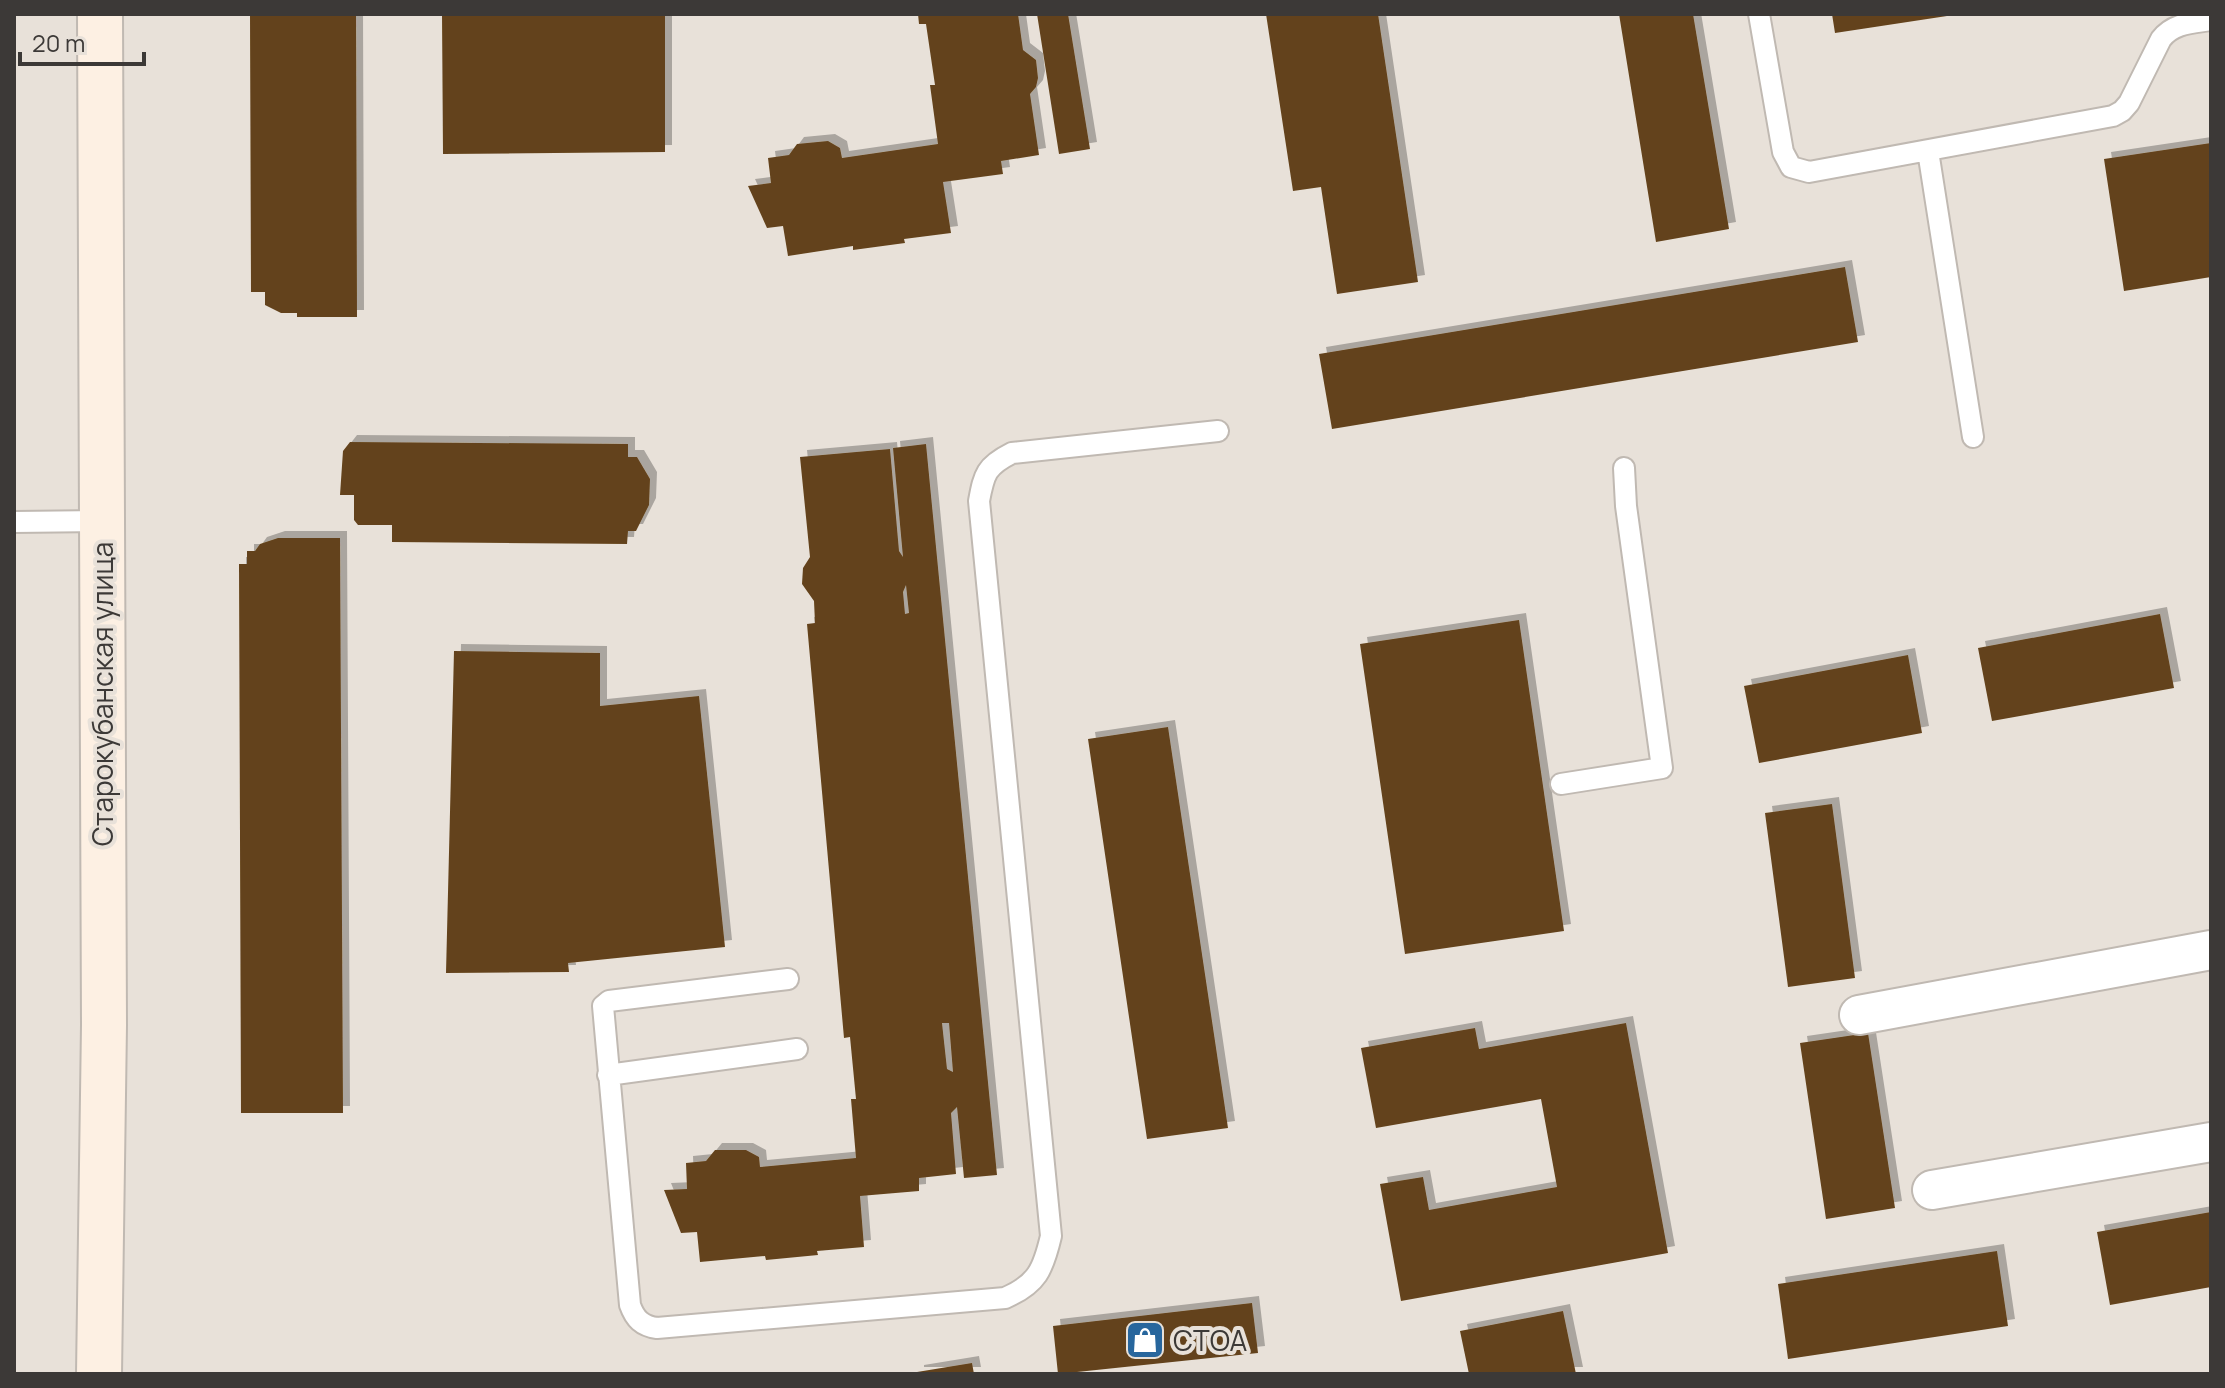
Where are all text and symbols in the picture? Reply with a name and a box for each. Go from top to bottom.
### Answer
scale bar [20,16,144,66]
text: 20 m [32,26,85,59]
street label: Старокубанская улица [83,542,121,846]
shop icon: СТОА [1124,1319,1166,1361]
place label: СТОА [1173,1321,1247,1359]

